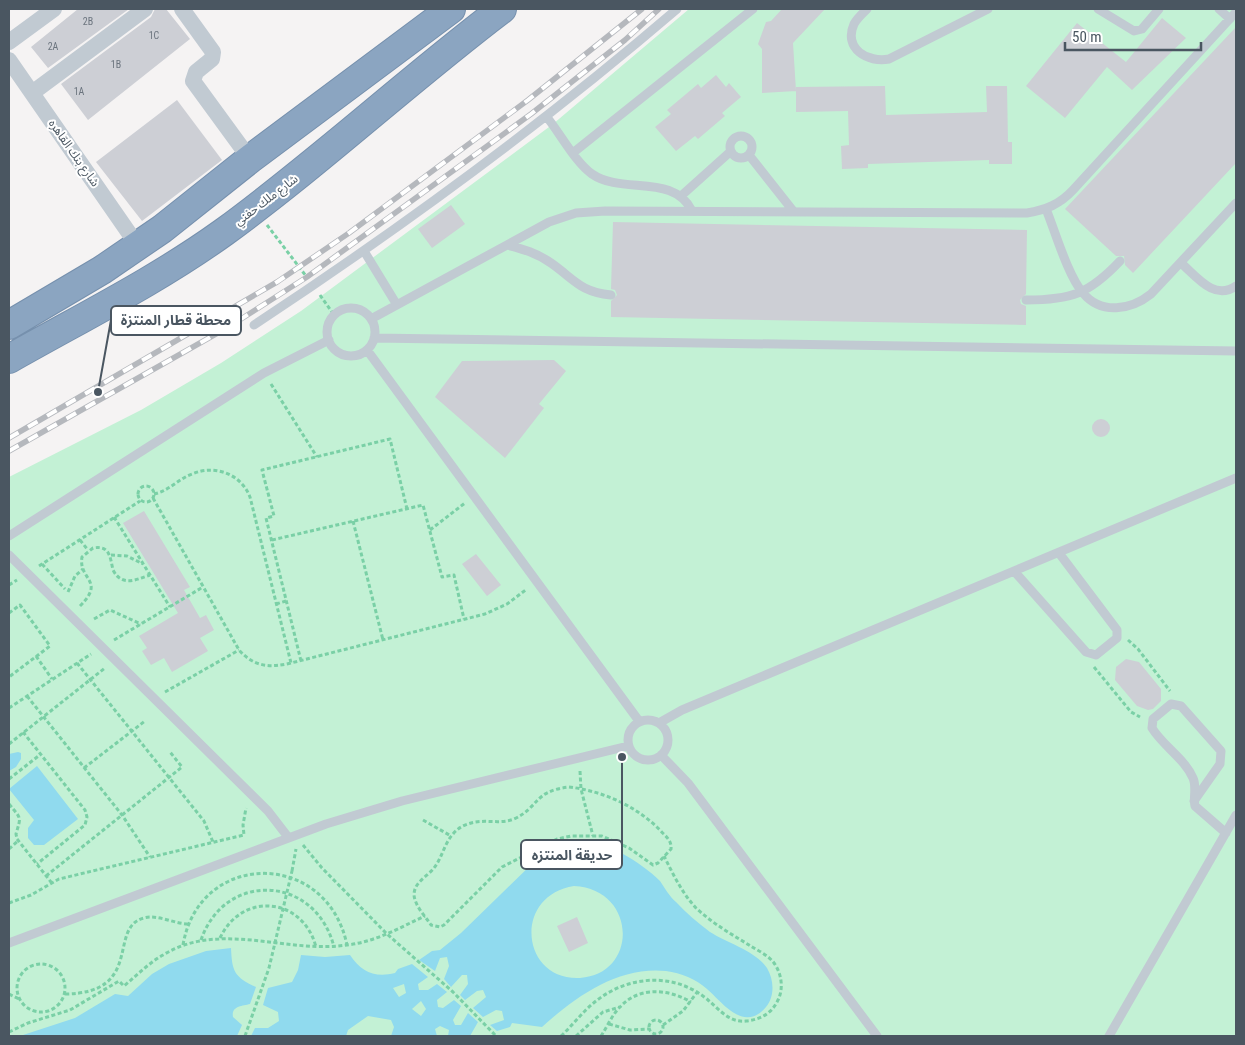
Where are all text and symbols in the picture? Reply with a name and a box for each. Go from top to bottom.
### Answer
house number: 2B [83,16,93,27]
scale bar [1065,20,1201,52]
text: 50 m [1072,28,1102,46]
house number: 1C [149,30,160,41]
house number: 2A [48,41,59,52]
house number: 1B [111,59,121,70]
house number: 1A [74,86,85,97]
street label: شارع بنك القاهره [44,117,102,190]
street label: شارع ملك حفني [232,172,302,231]
callout: محطة قطار المنتزة [111,306,241,335]
text: محطة قطار المنتزة [121,312,231,329]
callout: حديقة المنتزه [521,840,622,869]
text: حديقة المنتزه [532,847,612,864]

